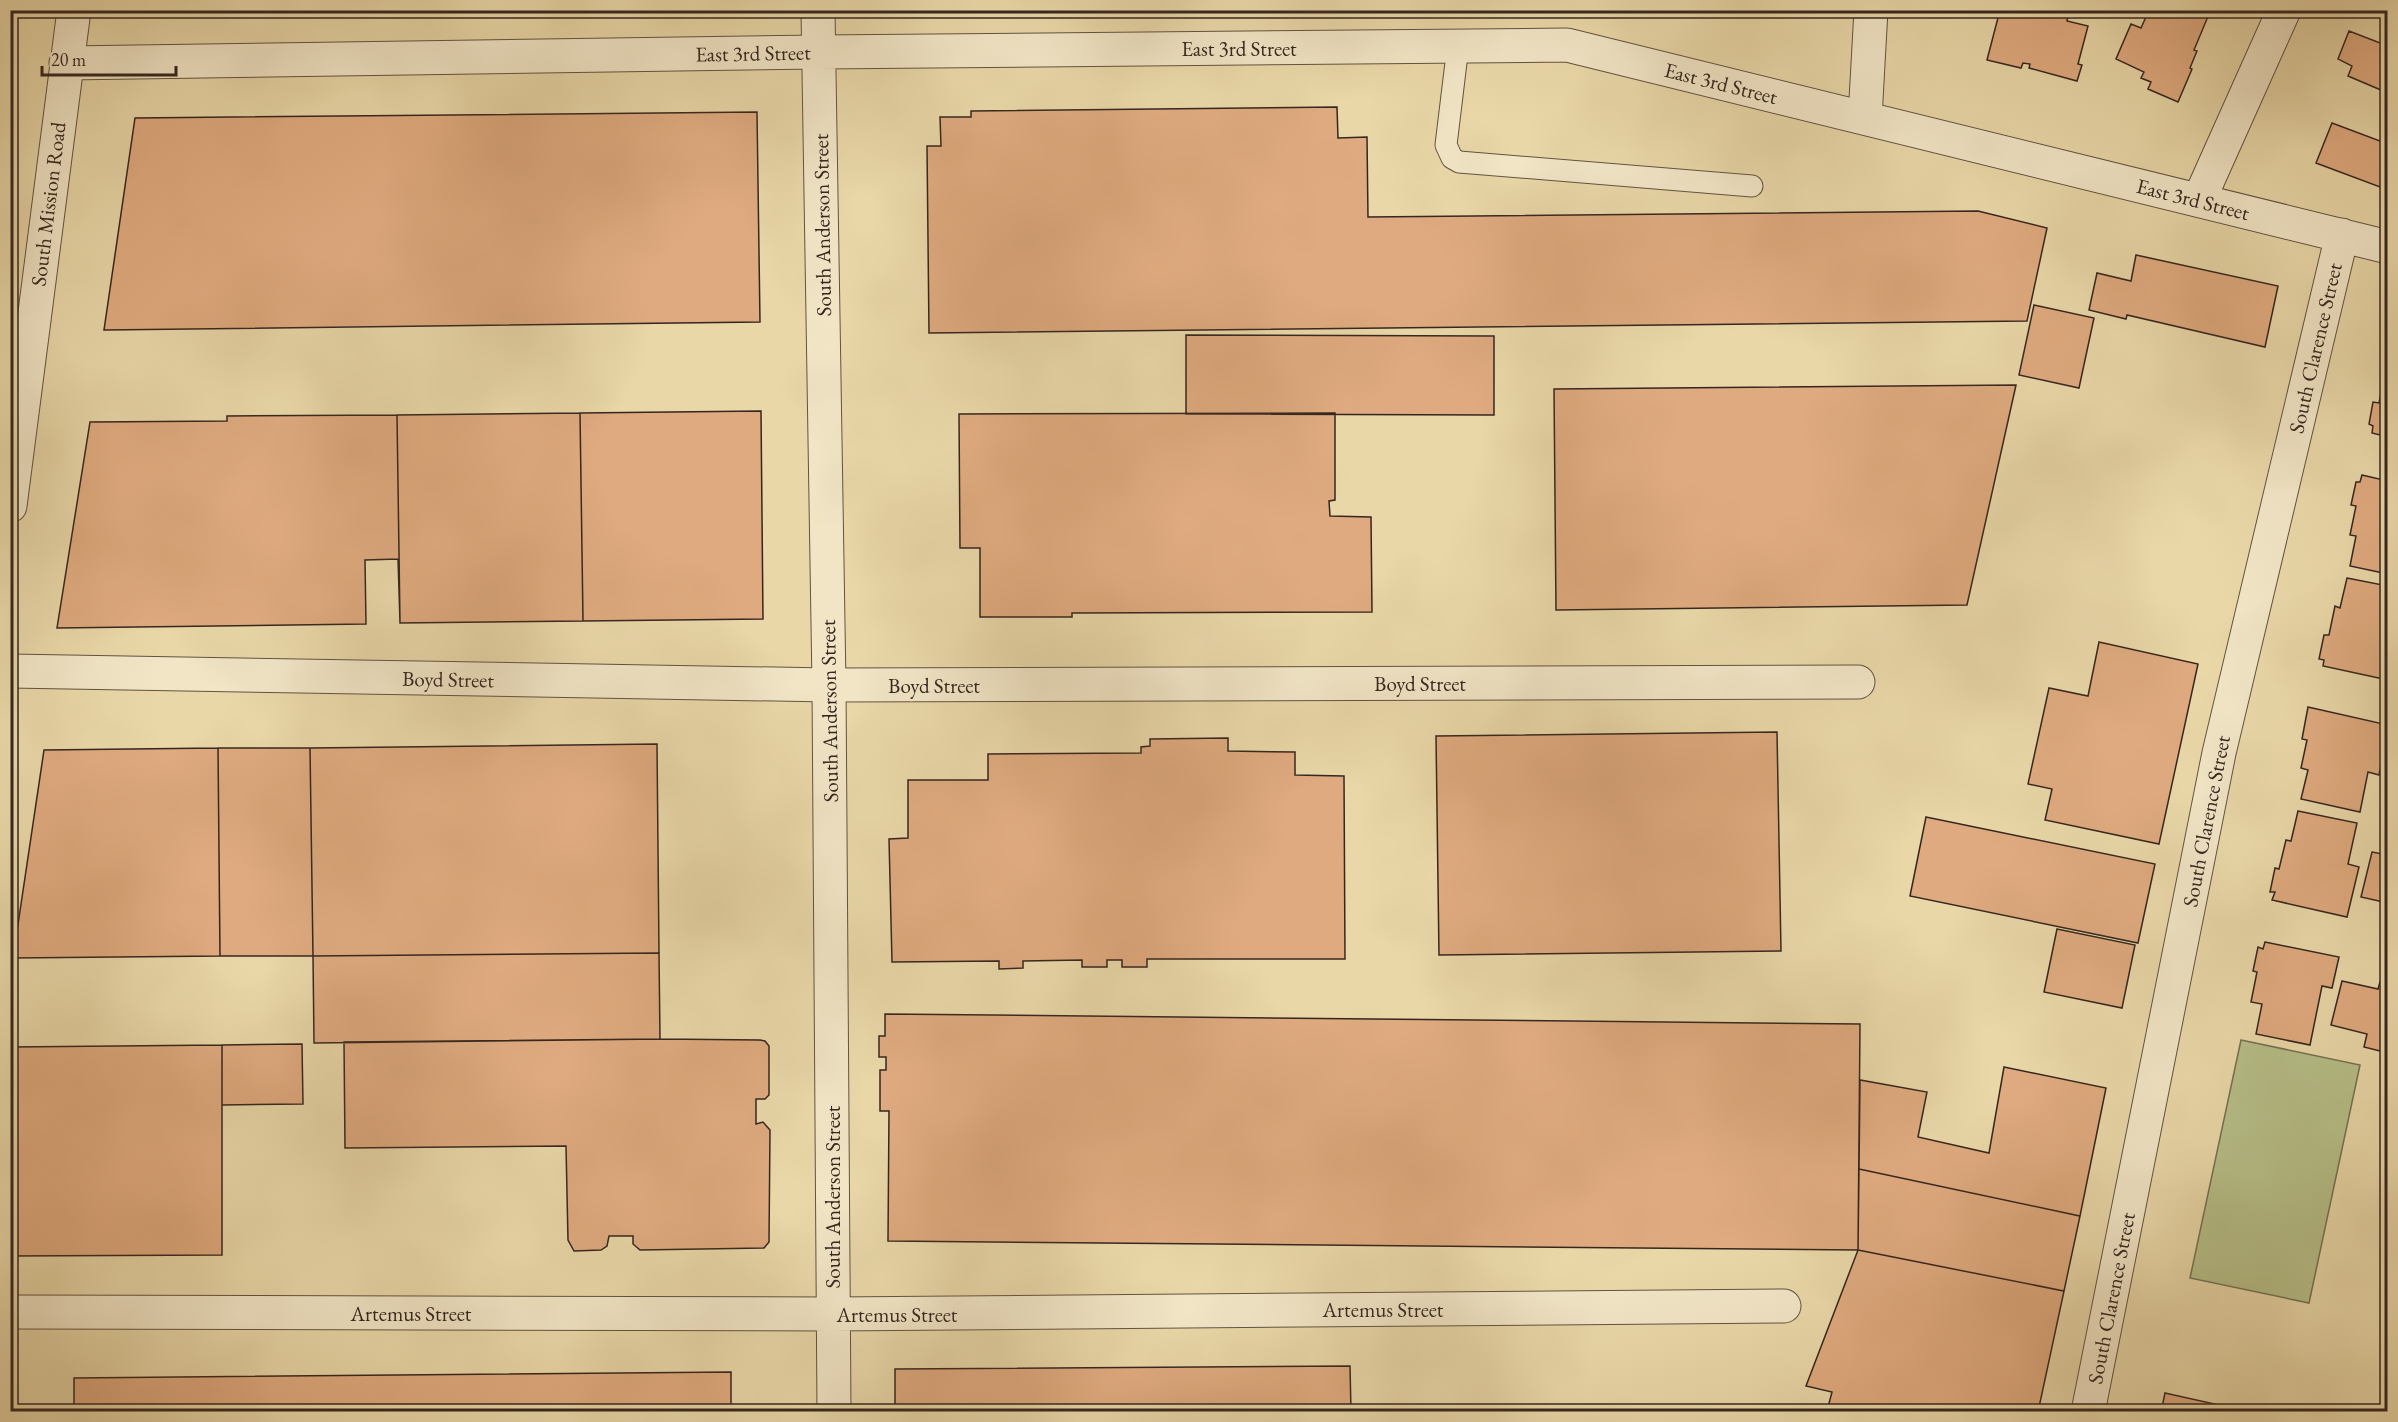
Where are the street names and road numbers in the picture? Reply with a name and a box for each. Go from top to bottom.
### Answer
street label: East 3rd Street [1181,35,1297,62]
street label: East 3rd Street [695,38,811,68]
street label: East 3rd Street [1662,56,1781,110]
street label: South Mission Road [25,120,72,288]
street label: South Anderson Street [807,133,837,317]
street label: East 3rd Street [2134,172,2253,226]
street label: South Clarence Street [2282,260,2348,436]
street label: South Anderson Street [814,619,844,803]
street label: Boyd Street [402,665,495,693]
street label: Boyd Street [1374,670,1466,697]
street label: Boyd Street [888,672,980,699]
street label: South Clarence Street [2176,733,2236,909]
street label: South Anderson Street [819,1105,846,1288]
street label: South Clarence Street [2081,1210,2141,1386]
street label: Artemus Street [1322,1296,1444,1323]
street label: Artemus Street [350,1300,472,1327]
street label: Artemus Street [836,1301,958,1328]

